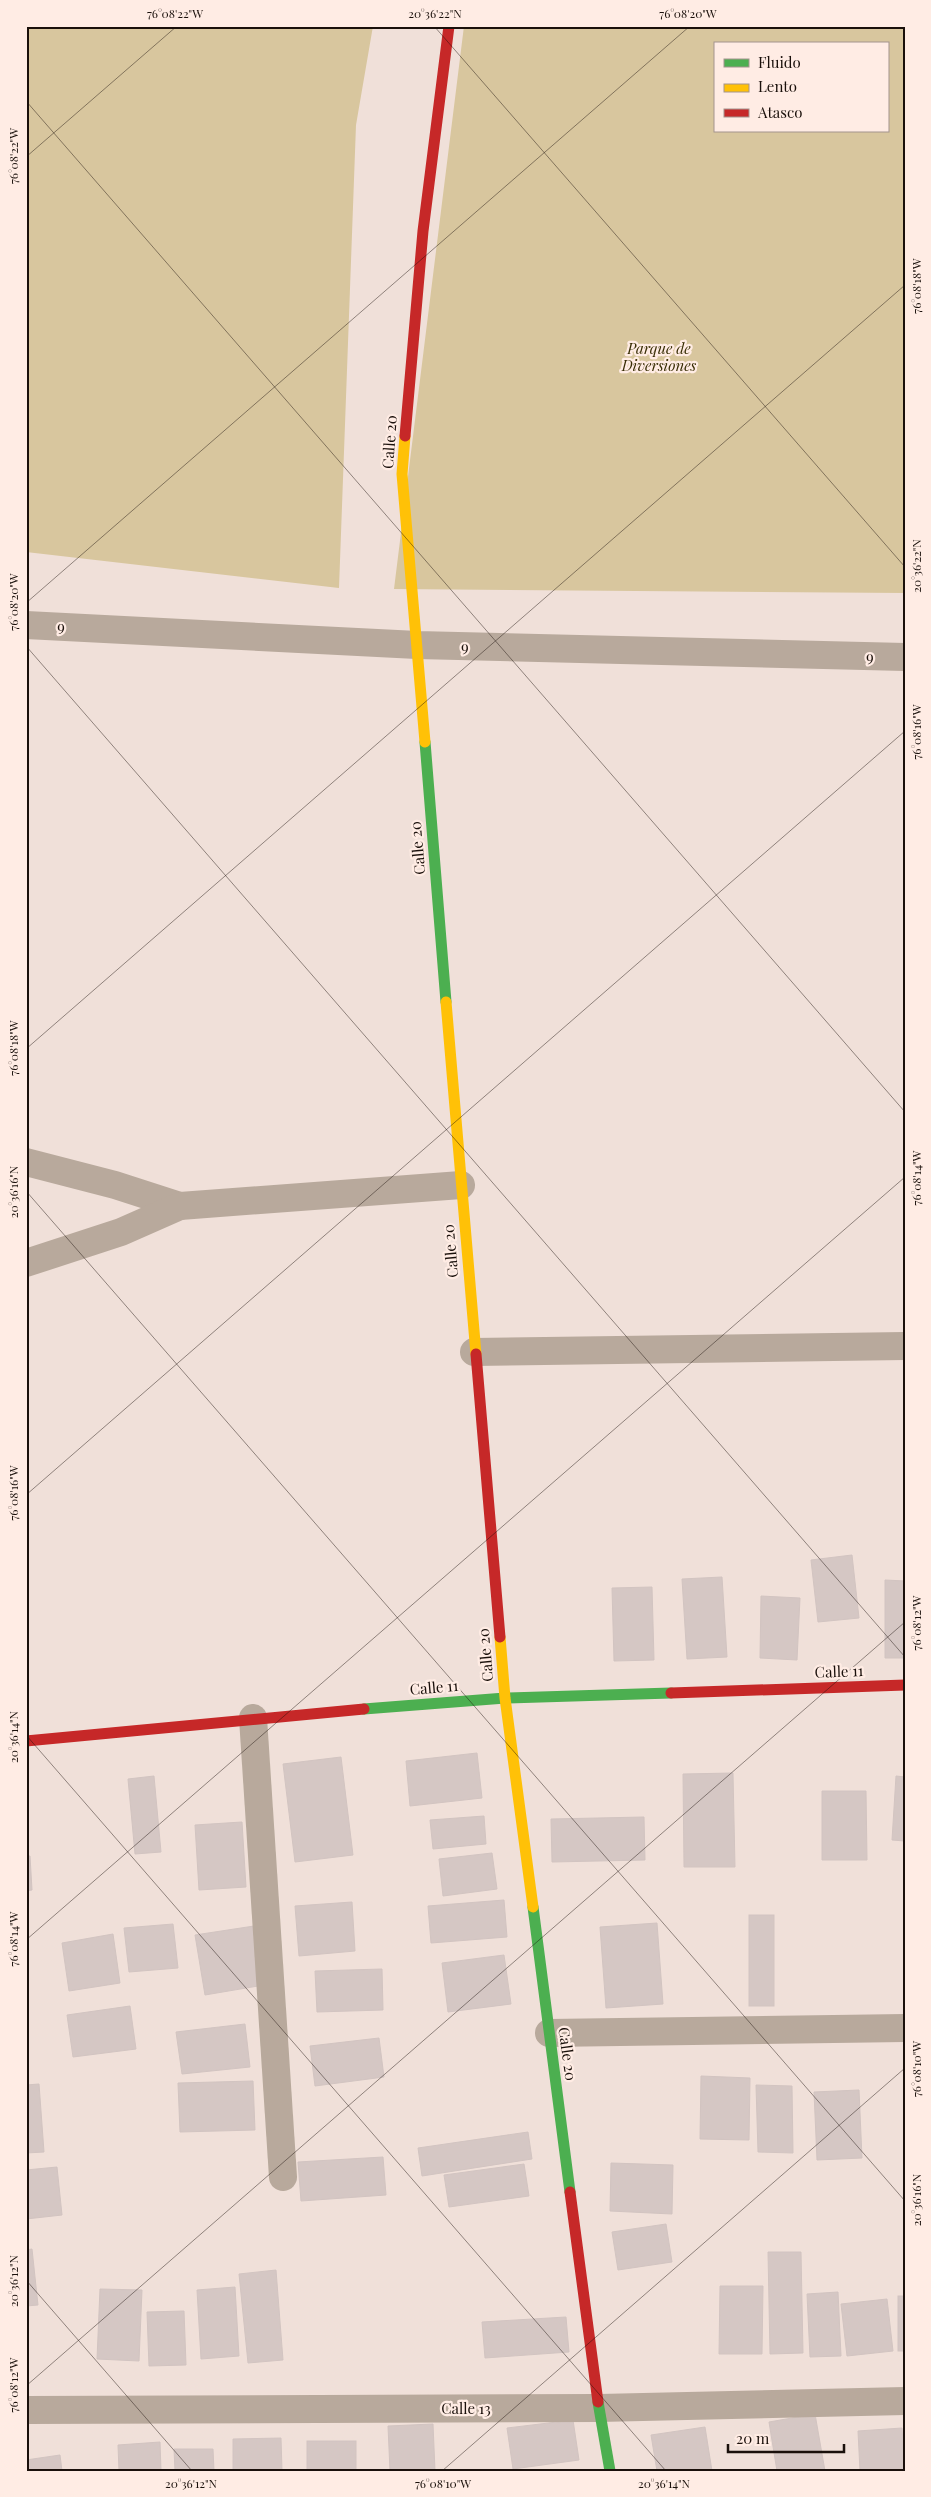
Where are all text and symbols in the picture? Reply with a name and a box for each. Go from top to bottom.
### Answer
text: 76°08'22"W [147,5,203,21]
text: 20°36'22"N [408,5,462,21]
text: 76°08'20"W [659,5,717,21]
legend [714,42,888,132]
text: Fluido [758,52,801,72]
text: Lento [758,76,797,96]
text: Atasco [757,102,802,122]
text: 76°08'22"W [5,128,21,184]
text: 76°08'18"W [908,258,924,314]
park label: Parque de Diversiones [621,338,697,375]
street label: Calle 20 [377,414,401,469]
text: 20°36'22"N [908,539,924,593]
text: 76°08'20"W [5,573,21,631]
street label: 9 [57,616,65,636]
street label: 9 [461,636,469,656]
street label: 9 [866,646,874,666]
text: 76°08'16"W [908,704,924,760]
street label: Calle 20 [405,820,429,876]
text: 76°08'18"W [5,1020,21,1076]
text: 76°08'14"W [908,1150,924,1205]
text: 20°36'16"N [5,1165,21,1218]
street label: Calle 20 [438,1223,462,1279]
text: 76°08'16"W [5,1465,21,1521]
text: 76°08'12"W [908,1595,924,1650]
street label: Calle 20 [473,1627,497,1683]
street label: Calle 11 [814,1660,864,1682]
street label: Calle 11 [409,1675,459,1699]
text: 20°36'14"N [5,1710,21,1763]
text: 76°08'14"W [5,1911,21,1966]
street label: Calle 20 [554,2026,582,2082]
text: 76°08'10"W [908,2041,924,2097]
text: 20°36'16"N [908,2173,924,2226]
text: 20°36'12"N [5,2254,21,2307]
text: 76°08'12"W [5,2357,21,2412]
street label: Calle 13 [441,2398,491,2418]
scale bar [728,2422,845,2454]
text: 20 m [736,2428,770,2448]
text: 20°36'12"N [165,2475,218,2491]
text: 76°08'10"W [415,2475,471,2491]
text: 20°36'14"N [638,2475,691,2491]

